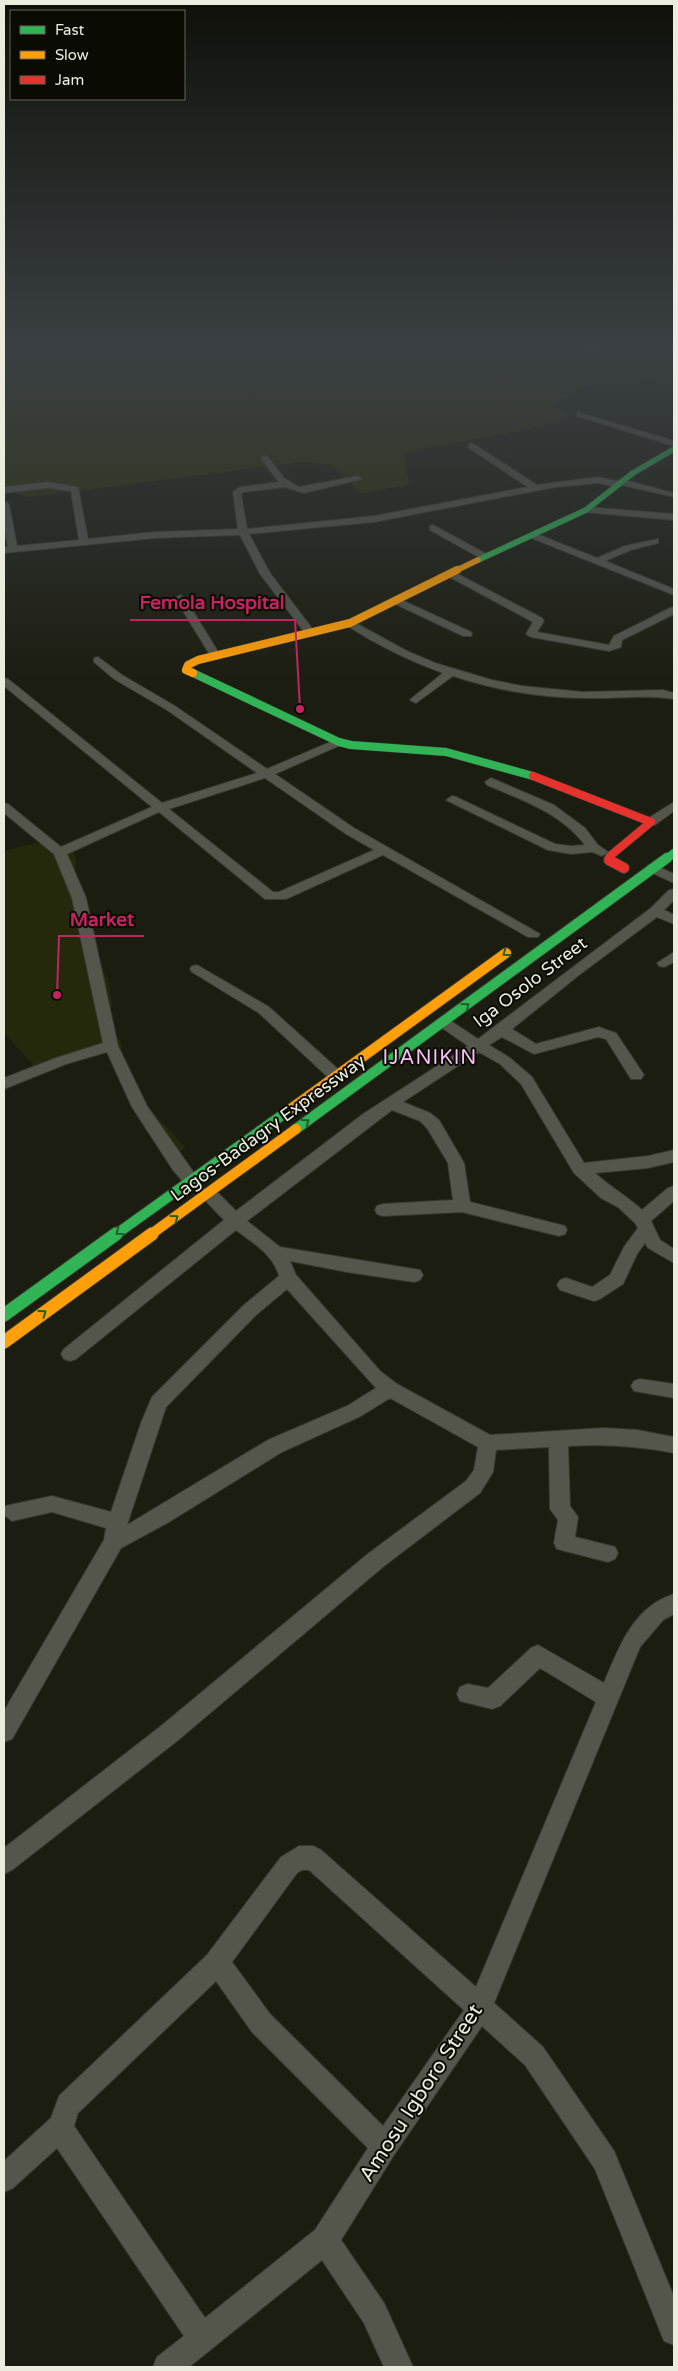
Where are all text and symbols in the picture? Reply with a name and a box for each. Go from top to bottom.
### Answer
legend [10,10,185,100]
text: Fast [55,21,85,39]
text: Slow [55,46,89,64]
text: Jam [55,71,84,89]
callout: Femola Hospital [130,586,295,620]
text: Femola Hospital [139,592,285,615]
callout: Market [59,902,144,936]
text: Market [70,909,135,931]
street label: Iga Osolo Street [469,932,591,1032]
one-way arrow [503,947,512,956]
one-way arrow [460,1003,470,1012]
district label: IJANIKIN [383,1046,477,1070]
street label: Lagos-Badagry Expressway [166,1050,370,1206]
one-way arrow [300,1119,310,1128]
one-way arrow [169,1214,178,1224]
one-way arrow [115,1226,125,1235]
one-way arrow [37,1310,47,1319]
street label: Amosu Igboro Street [354,1999,488,2187]

